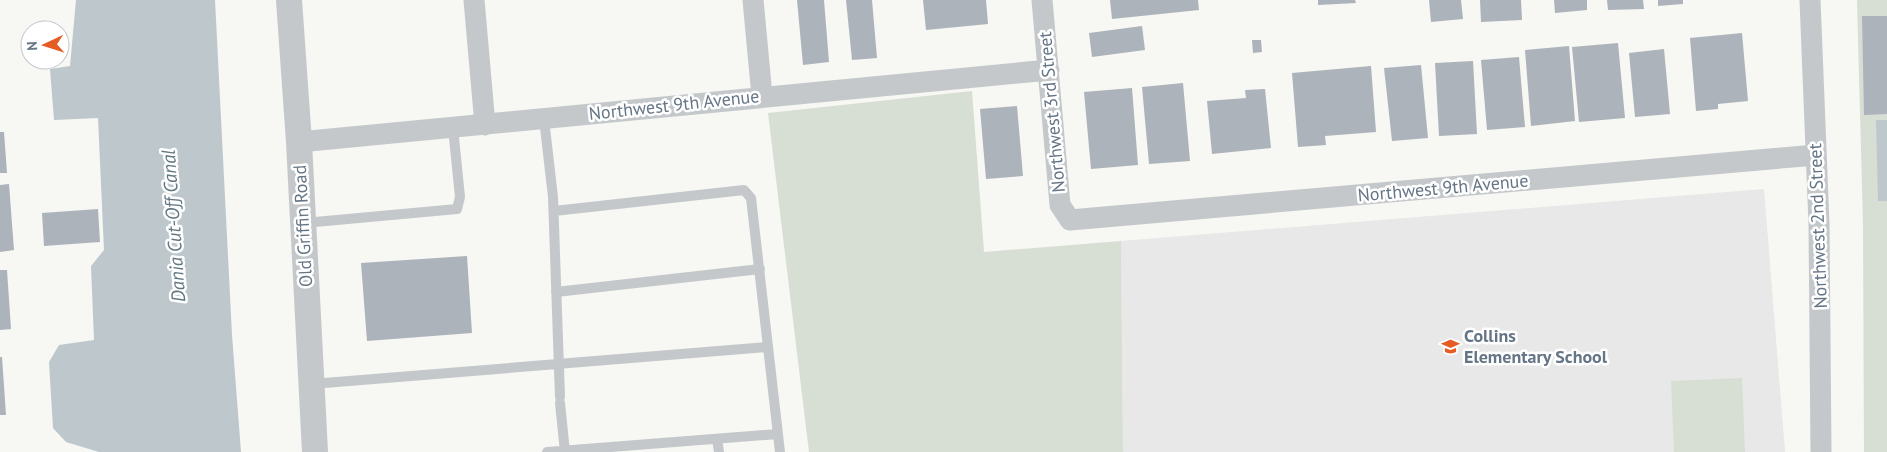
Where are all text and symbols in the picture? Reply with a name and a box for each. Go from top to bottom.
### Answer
north arrow [20,20,70,70]
street label: Northwest 3rd Street [1033,31,1070,193]
text: N [23,41,41,51]
street label: Northwest 9th Avenue [588,84,760,125]
street label: Northwest 2nd Street [1803,143,1832,309]
water label: Dania Cut-Off Canal [156,149,190,303]
street label: Old Griffin Road [288,164,317,288]
street label: Northwest 9th Avenue [1357,169,1529,206]
place label: Collins Elementary School [1464,324,1608,368]
school or university icon: Collins Elementary School [1440,336,1460,356]

